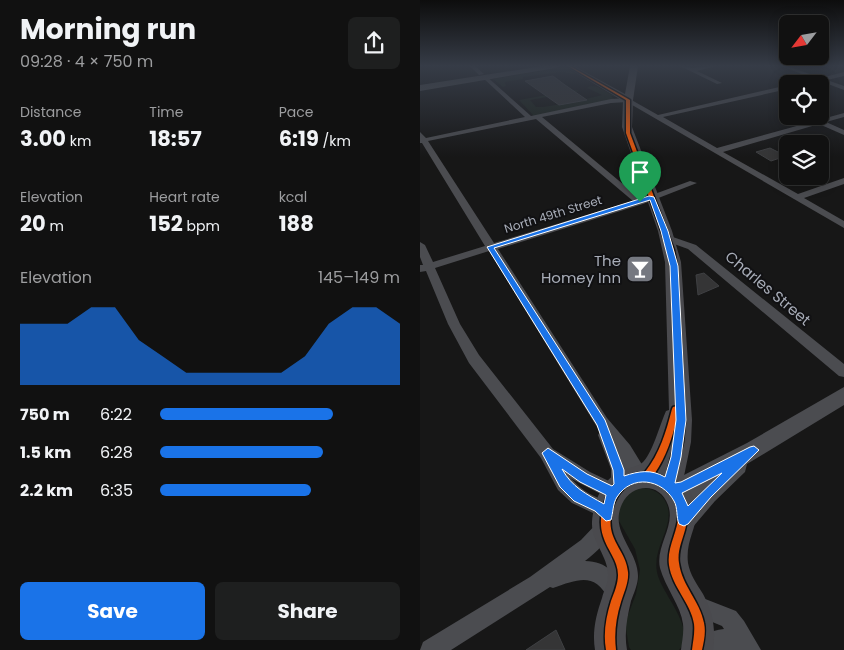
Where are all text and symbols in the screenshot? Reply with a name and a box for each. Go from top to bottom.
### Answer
text: Morning run [20,10,196,49]
north arrow [779,15,829,65]
map controls [779,15,829,185]
button: share [348,17,400,69]
text: 09:28 · 4 × 750 m [20,50,153,73]
button: locate [779,75,829,125]
text: Distance [20,102,81,122]
text: Time [149,102,183,122]
text: Pace [279,102,313,122]
text: 3.00 [20,124,66,153]
text: 18:57 [149,124,202,153]
text: 6:19 [279,124,319,153]
text: km [66,131,91,151]
text: /km [319,131,351,151]
button: layers [779,135,829,185]
pin [619,151,661,202]
icon: arrive [626,158,654,186]
text: Elevation [20,187,83,207]
text: Heart rate [149,187,220,207]
text: kcal [279,187,307,207]
street label: North 49th Street [502,191,604,237]
text: 20 [20,209,46,238]
text: 152 [149,209,183,238]
text: 188 [279,209,314,238]
text: m [46,216,64,236]
text: bpm [183,216,220,236]
street label: Charles Street [721,246,815,330]
place label: The Homey Inn [541,250,621,288]
bar icon: The Homey Inn [625,254,655,284]
text: Elevation [20,266,92,289]
text: 145–149 m [318,266,400,289]
text: 750 m [20,403,70,426]
text: 6:22 [100,403,132,426]
text: 1.5 km [20,441,71,464]
text: 6:28 [100,441,133,464]
text: 2.2 km [20,479,73,502]
text: 6:35 [100,479,133,502]
button: Save [20,582,205,640]
button: Share [215,582,400,640]

